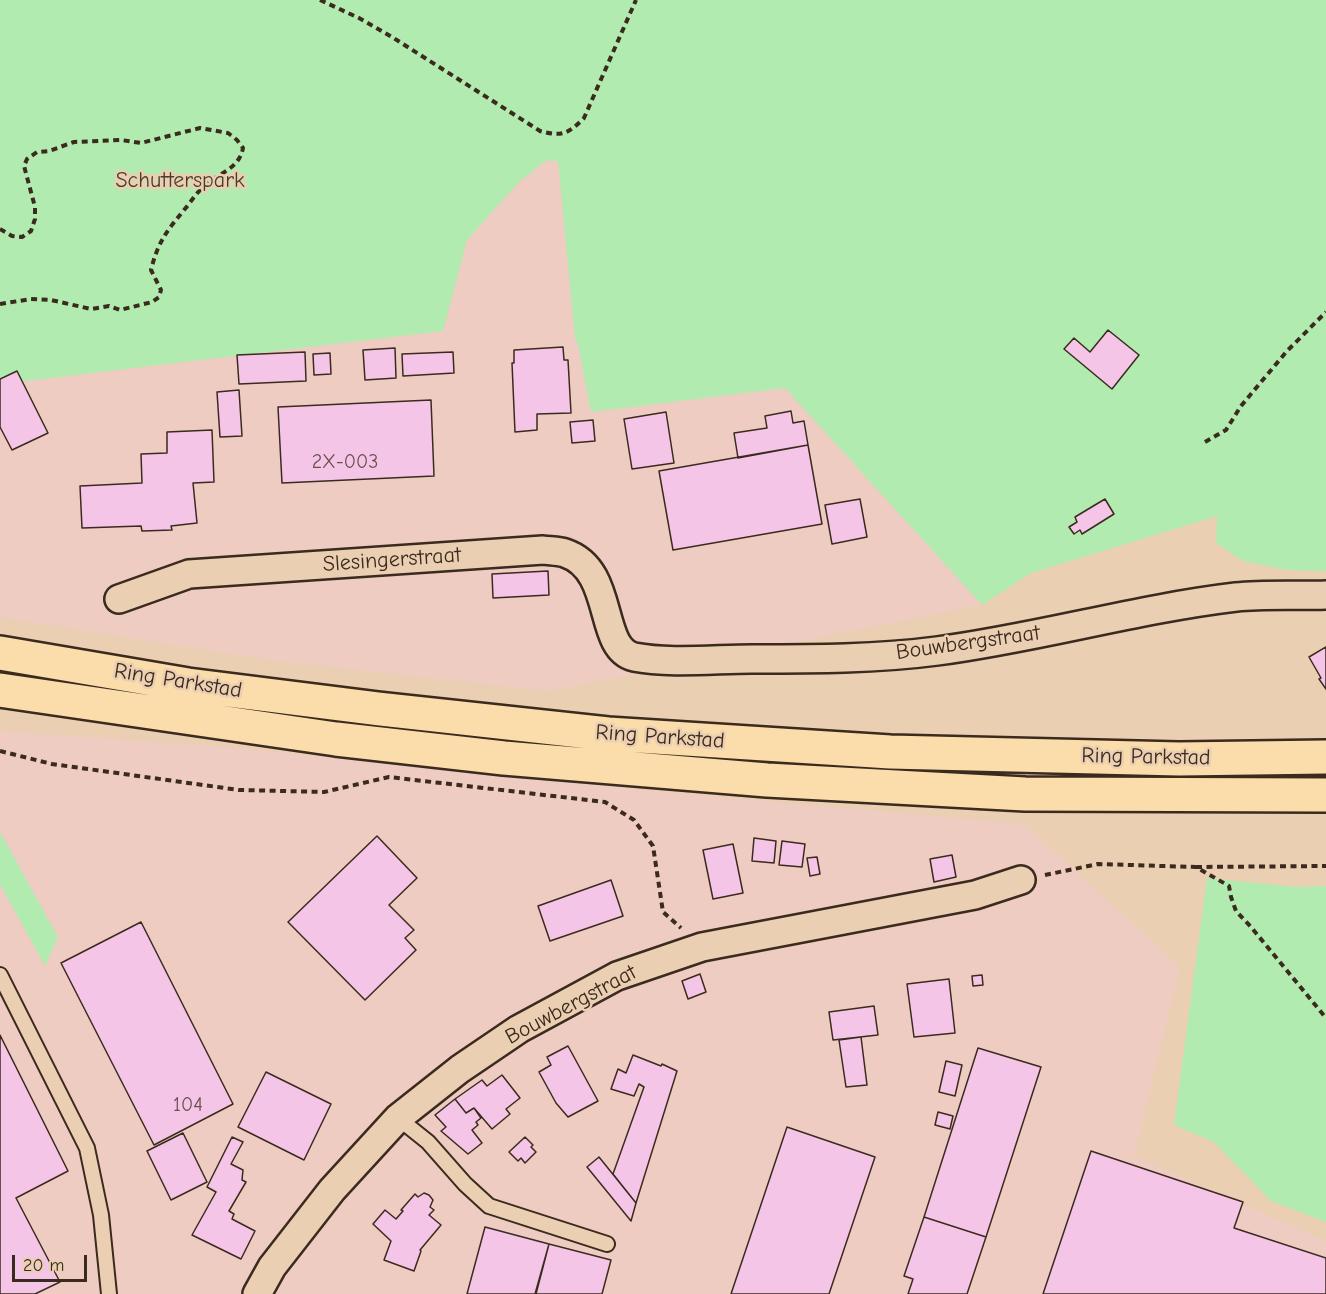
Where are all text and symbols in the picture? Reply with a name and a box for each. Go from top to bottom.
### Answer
park label: Schutterspark [115,168,245,194]
house number: 2X-003 [312,450,378,474]
street label: Slesingerstraat [322,542,462,578]
street label: Bouwbergstraat [894,620,1042,666]
street label: Ring Parkstad [112,658,244,704]
street label: Ring Parkstad [595,719,725,755]
street label: Ring Parkstad [1081,743,1211,771]
street label: Bouwbergstraat [501,959,641,1051]
house number: 104 [173,1093,203,1117]
scale bar [15,1243,90,1281]
text: 20 m [23,1255,64,1276]

